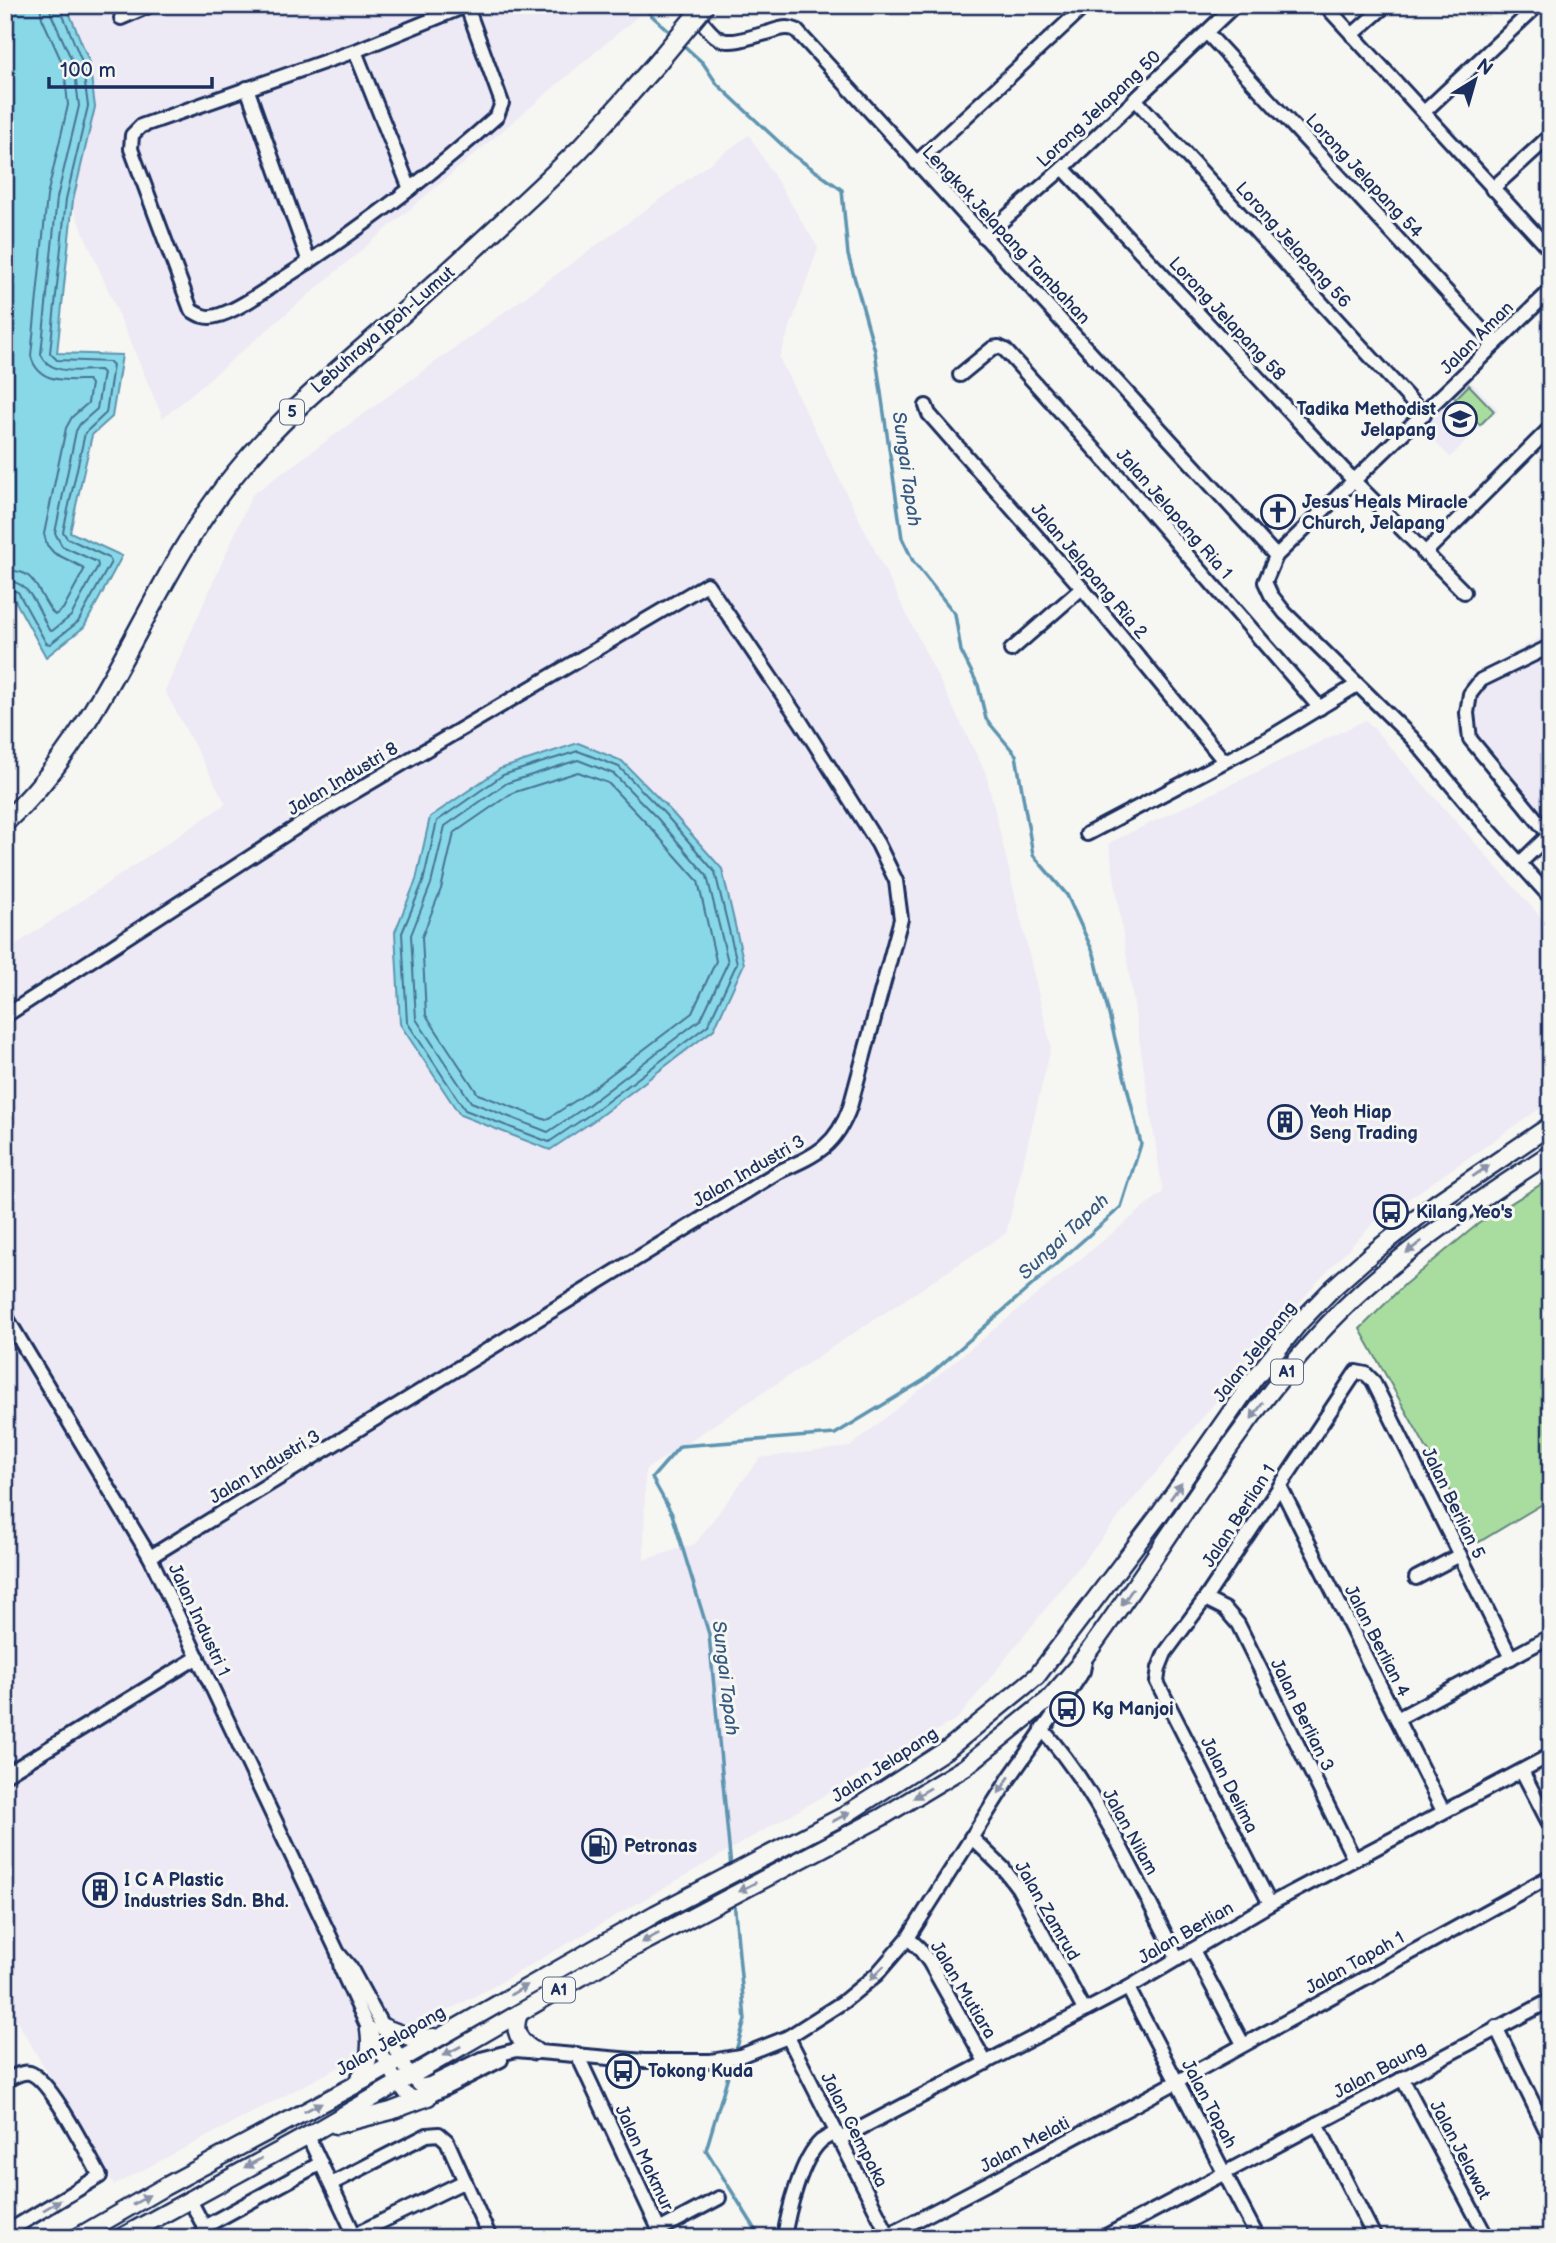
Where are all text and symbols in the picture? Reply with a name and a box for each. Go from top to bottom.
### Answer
scale bar [49,46,212,90]
street label: Lorong Jelapang 50 [1033,46,1165,172]
north arrow [1440,46,1510,116]
text: N [1472,54,1497,81]
text: 100 m [60,58,116,83]
street label: Lorong Jelapang 54 [1301,110,1427,242]
street label: Lengkok Jelapang Tambahan [918,141,1094,329]
street label: Lorong Jelapang 56 [1231,178,1355,312]
street label: Lorong Jelapang 58 [1164,253,1290,385]
street label: Lebuhraya Ipoh-Lumut [307,262,459,398]
street label: Jalan Aman [1436,297,1518,379]
place label: Tadika Methodist Jelapang [1296,399,1436,441]
road number: 5 [280,400,304,424]
school or university icon: Tadika Methodist Jelapang [1441,400,1479,438]
water label: Sungai Tapah [887,410,925,528]
street label: Jalan Jelapang Ria 1 [1112,444,1236,584]
place label: Jesus Heals Miracle Church, Jelapang [1302,492,1468,534]
church icon: Jesus Heals Miracle Church, Jelapang [1259,493,1297,531]
street label: Jalan Jelapang Ria 2 [1026,499,1152,643]
street label: Jalan Industri 8 [284,738,402,820]
place label: Yeoh Hiap Seng Trading [1310,1102,1418,1144]
building icon: Yeoh Hiap Seng Trading [1266,1103,1304,1141]
street label: Jalan Industri 3 [689,1131,809,1211]
one-way arrow [1472,1164,1490,1178]
water label: Sungai Tapah [1014,1189,1114,1285]
bus stop icon: Kilang Yeo's [1372,1193,1410,1231]
place label: Kilang Yeo's [1416,1202,1513,1223]
one-way arrow [1405,1239,1422,1254]
street label: Jalan Jelapang [1209,1297,1301,1407]
road number: A1 [1271,1360,1303,1384]
one-way arrow [1250,1402,1264,1420]
street label: Jalan Industri 3 [206,1426,324,1508]
street label: Jalan Berlian 5 [1417,1444,1489,1562]
street label: Jalan Berlian 1 [1198,1461,1280,1571]
one-way arrow [1169,1482,1183,1500]
street label: Jalan Industri 1 [164,1561,234,1679]
street label: Jalan Berlian 4 [1340,1582,1414,1700]
one-way arrow [1120,1588,1134,1606]
water label: Sungai Tapah [707,1619,743,1737]
street label: Jalan Berlian 3 [1266,1655,1338,1775]
bus stop icon: Kg Manjoi [1048,1690,1086,1728]
place label: Kg Manjoi [1092,1699,1174,1720]
street label: Jalan Jelapang [828,1723,942,1807]
street label: Jalan Delima [1196,1733,1262,1837]
one-way arrow [998,1776,1011,1795]
street label: Jalan Nilam [1098,1785,1162,1879]
one-way arrow [912,1786,931,1799]
one-way arrow [831,1811,850,1823]
fuel station icon: Petronas [580,1827,618,1865]
place label: Petronas [624,1836,697,1857]
street label: Jalan Zamrud [1010,1858,1084,1964]
place label: I C A Plastic Industries Sdn. Bhd. [124,1870,289,1912]
building icon: I C A Plastic Industries Sdn. Bhd. [81,1871,119,1909]
one-way arrow [737,1881,757,1893]
street label: Jalan Berlian [1135,1897,1237,1969]
street label: Jalan Tapah 1 [1302,1927,1408,1999]
one-way arrow [640,1933,660,1944]
street label: Jalan Mutiara [926,1937,1000,2043]
one-way arrow [869,1964,885,1981]
road number: A1 [543,1978,575,2002]
one-way arrow [509,1985,529,1997]
street label: Jalan Jelapang [333,2001,449,2081]
street label: Jalan Baung [1330,2037,1430,2103]
one-way arrow [442,2045,462,2057]
bus stop icon: Tokong Kuda [604,2052,642,2090]
street label: Jalan Tapah [1177,2056,1241,2152]
place label: Tokong Kuda [648,2061,753,2082]
street label: Jalan Cempaka [816,2069,892,2191]
street label: Jalan Jelawat [1425,2097,1495,2203]
one-way arrow [303,2101,323,2113]
street label: Jalan Makmur [610,2102,678,2215]
street label: Jalan Melati [977,2113,1073,2177]
one-way arrow [244,2157,263,2169]
one-way arrow [132,2194,151,2206]
one-way arrow [43,2199,62,2211]

